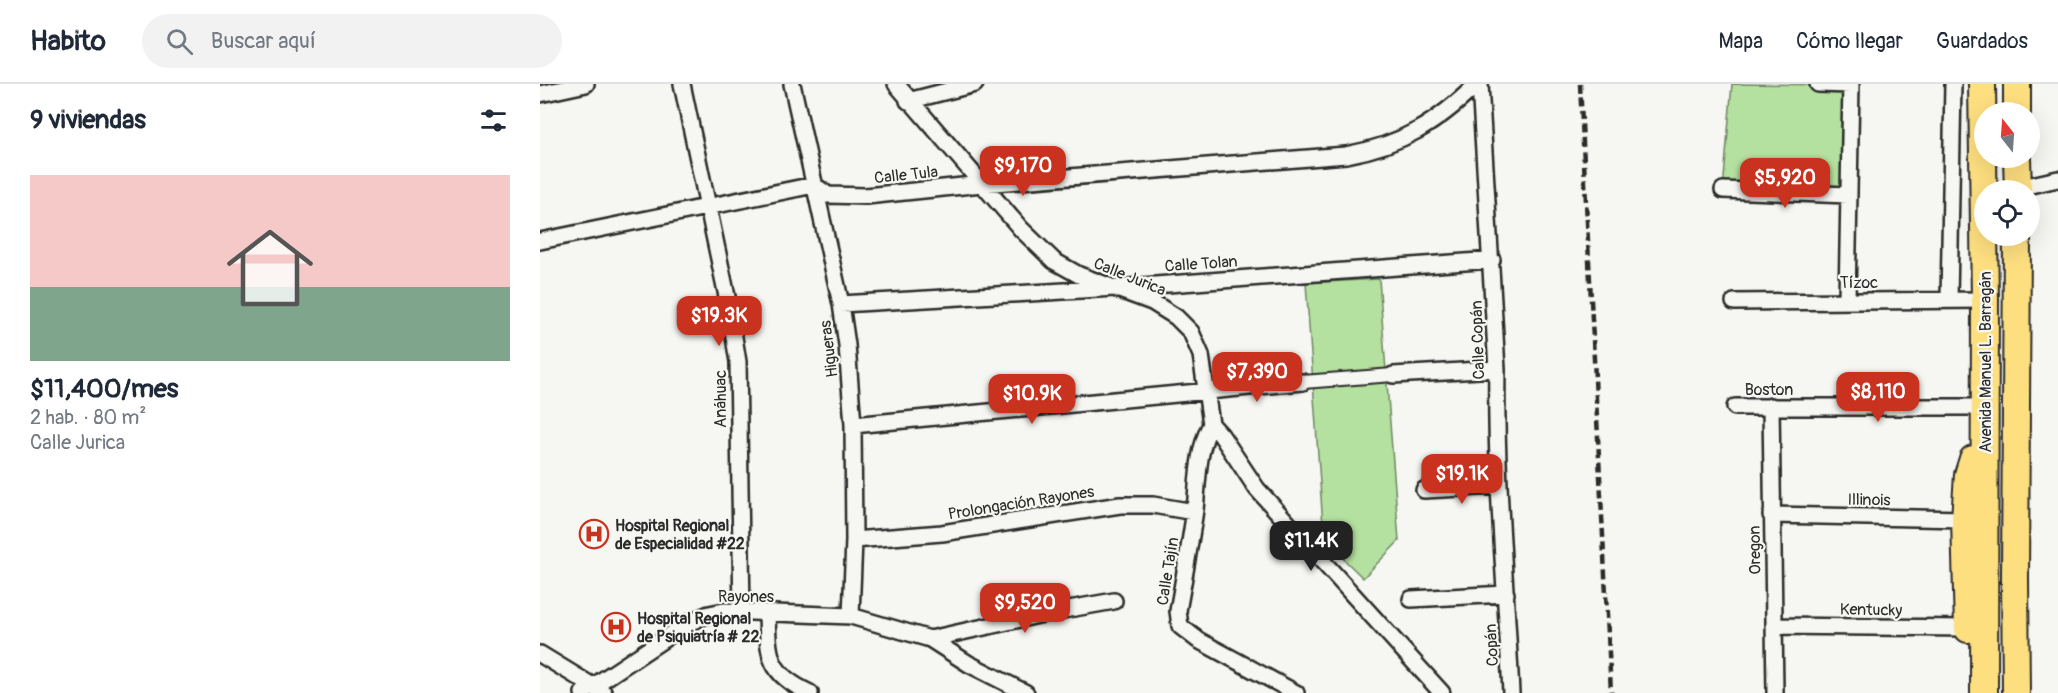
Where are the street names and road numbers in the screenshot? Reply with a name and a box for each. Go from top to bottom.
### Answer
street label: Calle Tula [873,162,939,188]
street label: Calle Tolan [1164,251,1238,277]
street label: Calle Jurica [1091,253,1169,300]
street label: Avenida Manuel L. Barragán [1976,271,1996,453]
street label: Tízoc [1840,273,1878,293]
street label: Calle Copán [1467,300,1489,380]
street label: Higueras [816,319,842,379]
street label: Anáhuac [711,370,731,428]
street label: Boston [1745,380,1793,400]
street label: Prolongación Rayones [947,482,1096,524]
street label: Illinois [1847,490,1891,510]
street label: Oregon [1745,525,1765,575]
street label: Calle Tajín [1153,536,1183,607]
street label: Rayones [718,587,774,607]
street label: Kentucky [1840,599,1902,621]
street label: Copán [1481,623,1503,667]

